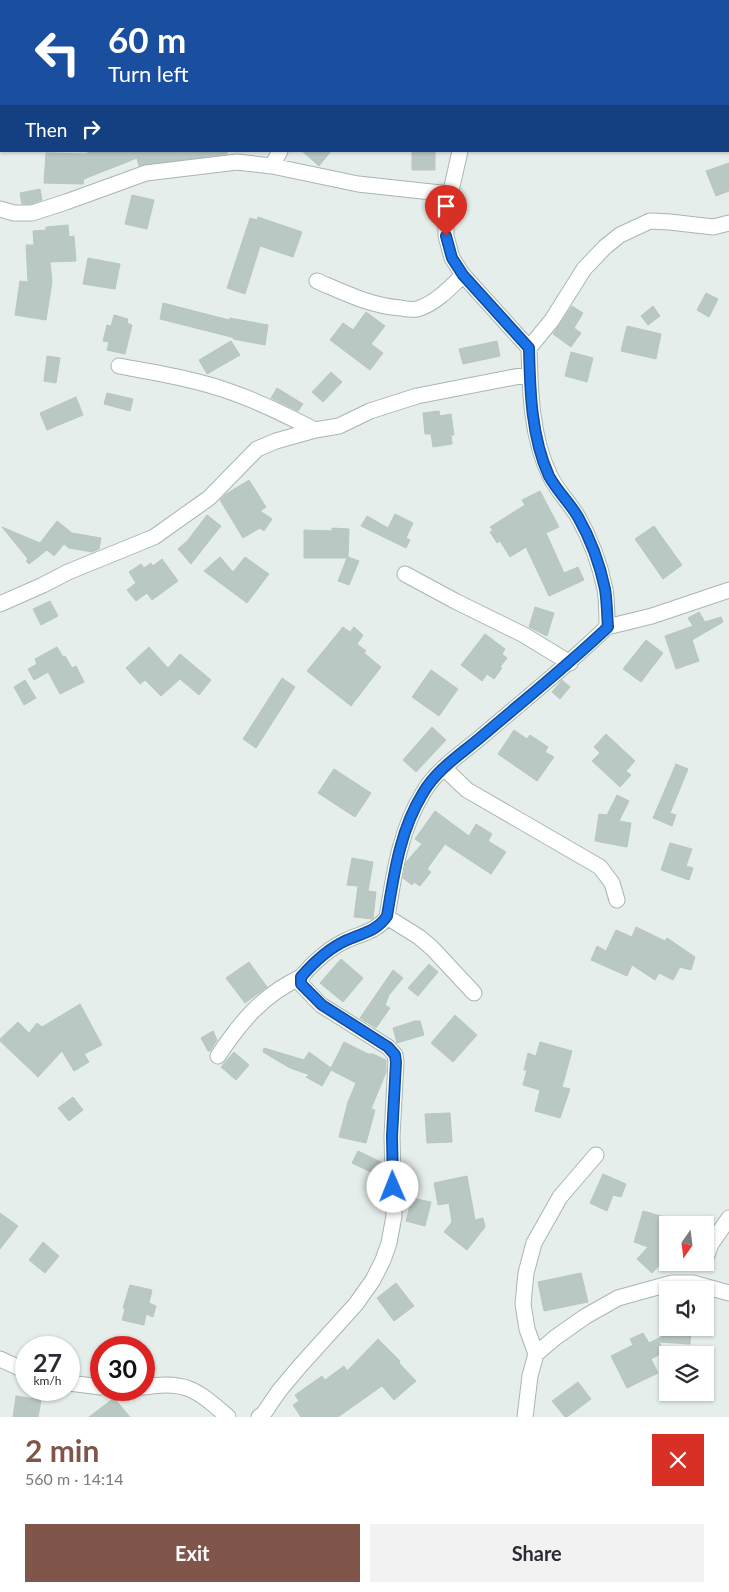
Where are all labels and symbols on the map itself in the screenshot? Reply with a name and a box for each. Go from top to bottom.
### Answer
pin [425,185,467,236]
position arrow [366,1160,418,1212]
north arrow [659,1216,714,1271]
speed limit sign: 30 [90,1336,155,1401]

